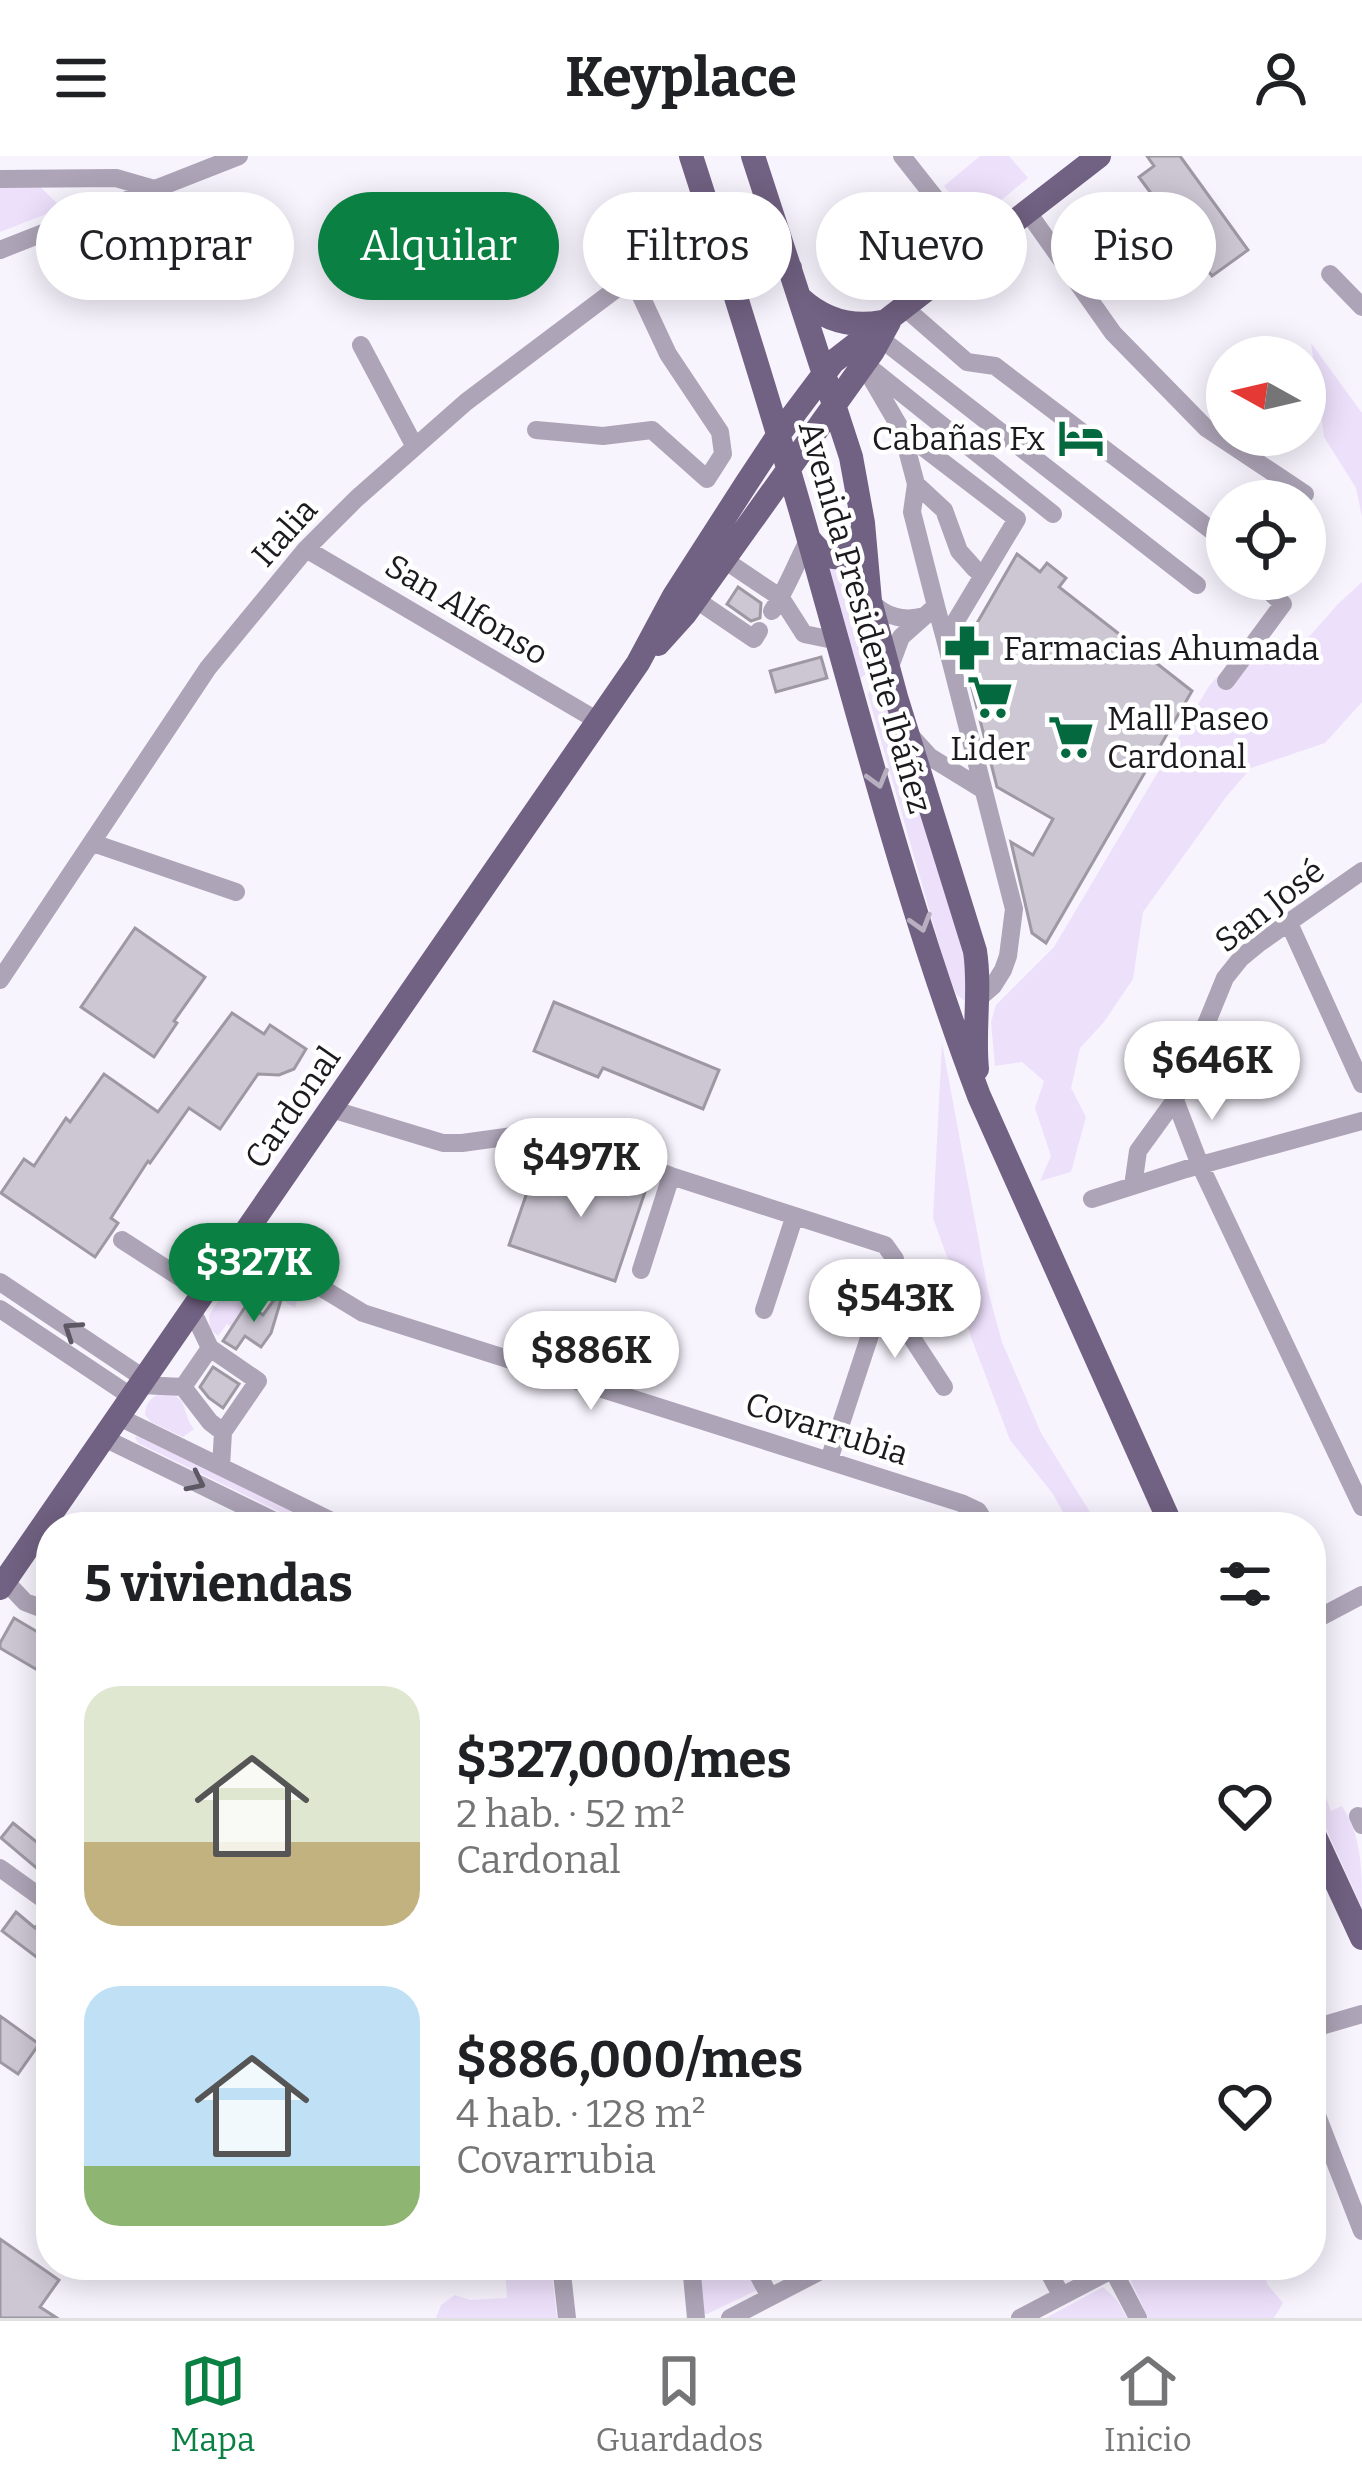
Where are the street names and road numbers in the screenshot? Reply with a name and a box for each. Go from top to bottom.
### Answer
street label: Avenida Presidente Ibáñez [790,417,940,818]
street label: Italia [244,490,326,575]
street label: San Alfonso [378,546,555,674]
street label: San José [1207,851,1332,961]
street label: Cardonal [236,1039,349,1176]
street label: Covarrubia [740,1384,913,1474]

